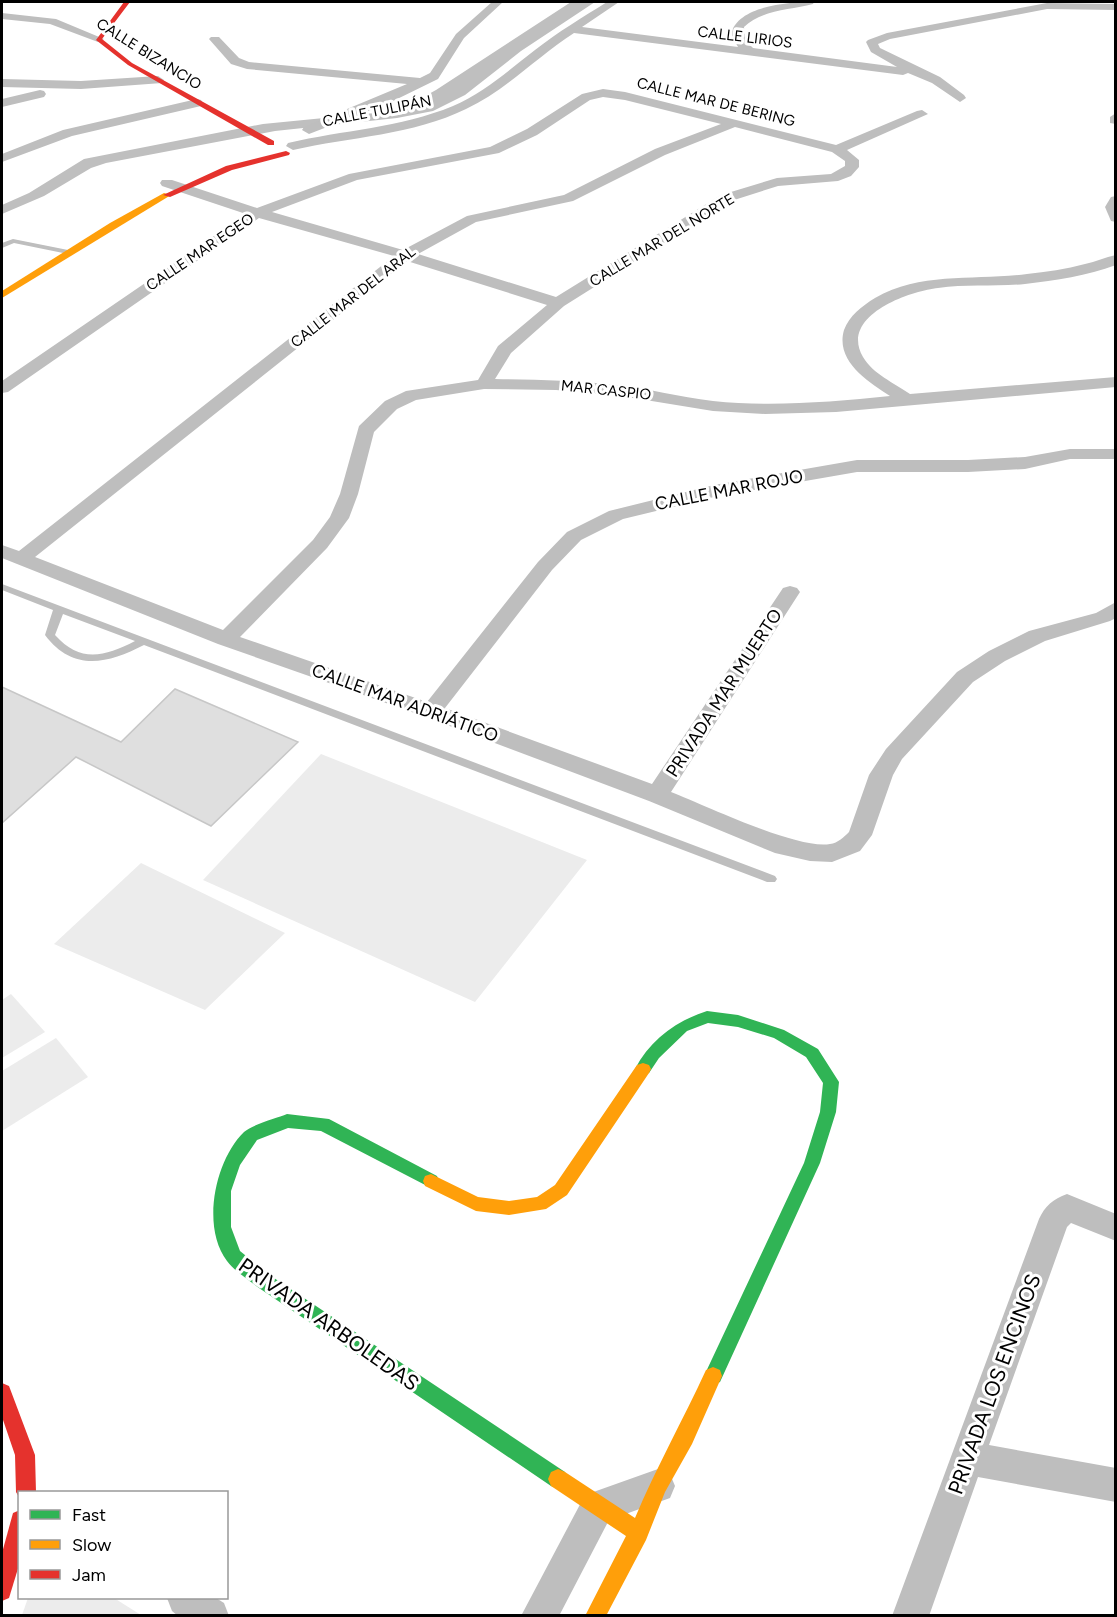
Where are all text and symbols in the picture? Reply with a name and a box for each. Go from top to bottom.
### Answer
street label: CALLE BIZANCIO [93,14,205,94]
street label: CALLE LIRIOS [697,22,793,52]
street label: CALLE MAR DE BERING [635,74,797,130]
street label: CALLE TULIPÁN [321,92,433,130]
street label: CALLE MAR DEL NORTE [586,190,738,290]
street label: CALLE MAR EGEO [143,209,257,295]
street label: CALLE MAR DEL ARAL [287,243,419,351]
street label: MAR CASPIO [560,376,652,404]
street label: CALLE MAR ROJO [653,465,805,515]
street label: PRIVADA MAR MUERTO [661,605,787,781]
street label: CALLE MAR ADRIÁTICO [309,659,501,747]
street label: PRIVADA ARBOLEDAS [234,1252,424,1396]
street label: PRIVADA LOS ENCINOS [942,1270,1046,1498]
legend [18,1491,228,1599]
text: Fast [72,1504,106,1526]
text: Slow [72,1534,111,1556]
text: Jam [72,1564,106,1586]

